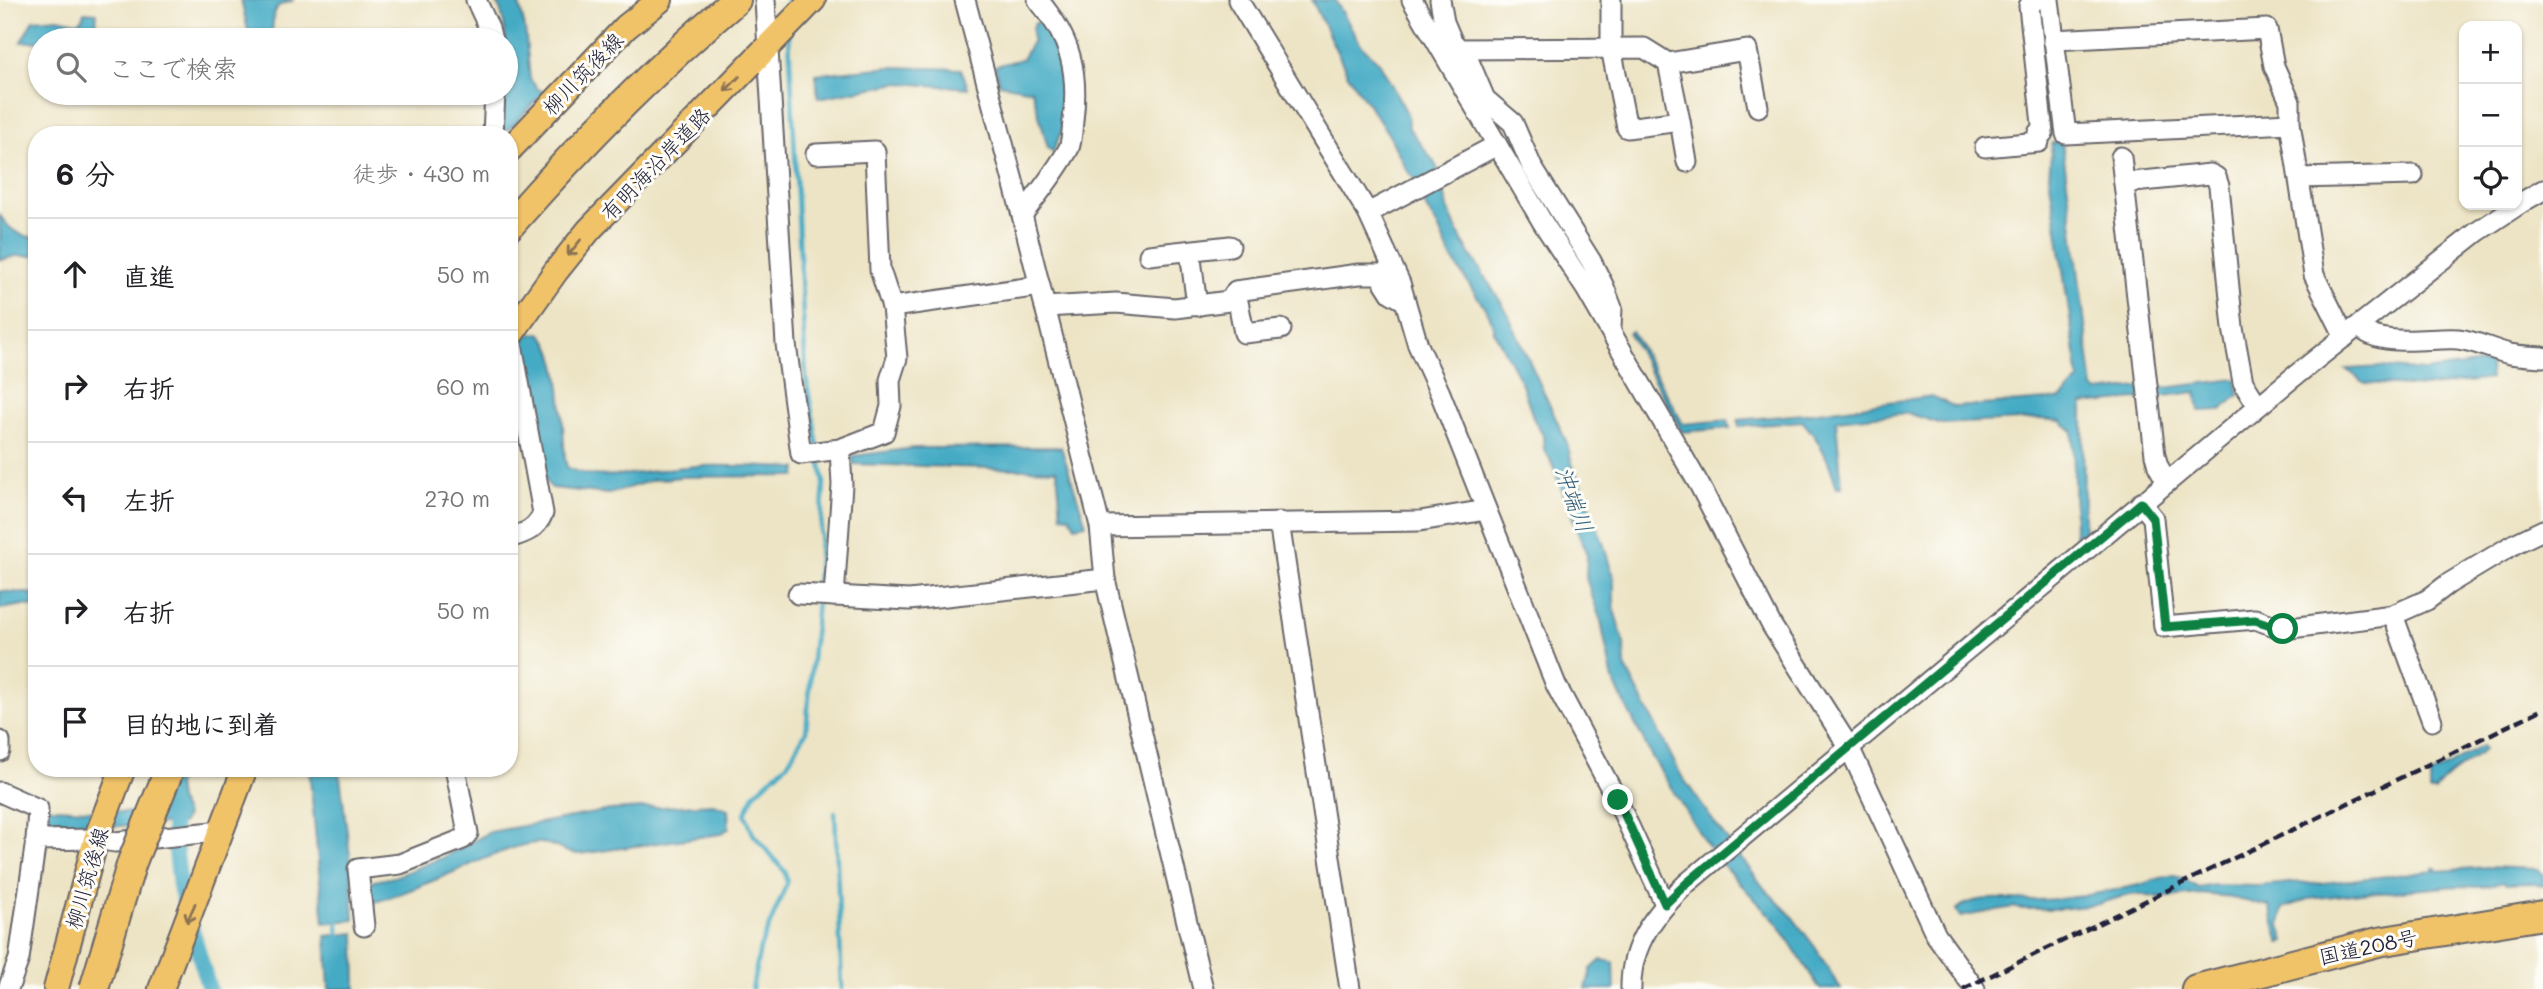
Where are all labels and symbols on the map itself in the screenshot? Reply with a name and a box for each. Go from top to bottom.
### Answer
street label: 柳川筑後線 [536,26,628,120]
one-way arrow [723,76,740,93]
street label: 有明海沿岸道路 [594,101,716,225]
one-way arrow [567,239,582,257]
water label: 沖端川 [1549,461,1601,537]
route start [2267,613,2298,644]
route end [1602,784,1633,815]
street label: 柳川筑後線 [59,824,113,932]
one-way arrow [183,902,196,923]
street label: 国道208号 [2316,922,2420,970]

